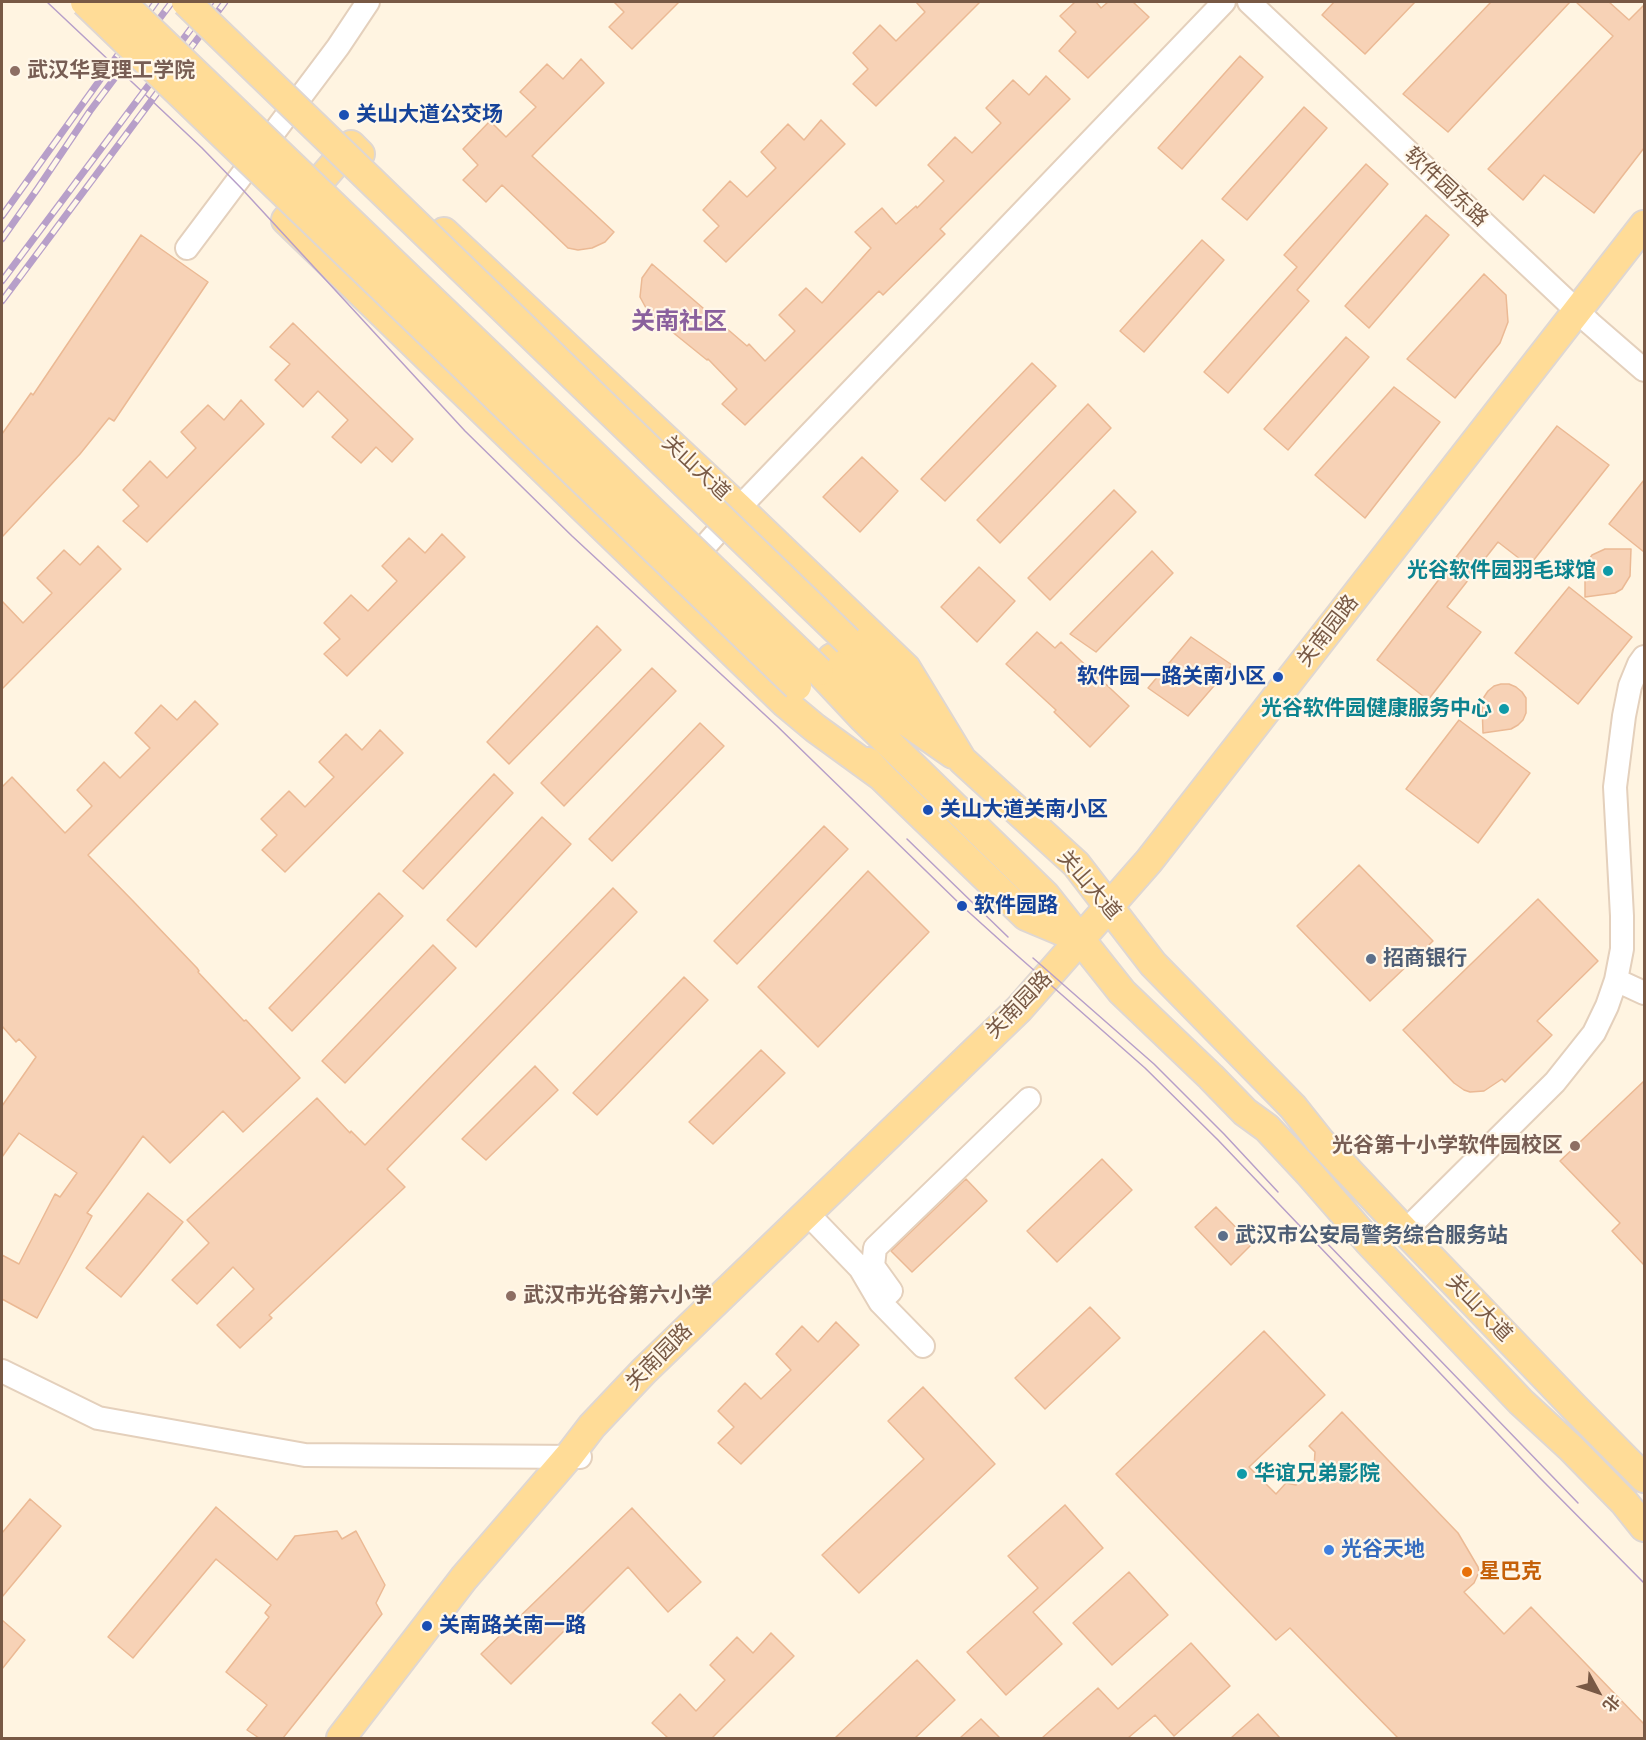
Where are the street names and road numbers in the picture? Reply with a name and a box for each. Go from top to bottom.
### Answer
street label: 软件园东路 [1399,142,1493,232]
street label: 关山大道 [657,430,735,506]
street label: 关南园路 [1292,590,1364,672]
street label: 关山大道 [1052,845,1126,925]
street label: 关南园路 [981,966,1057,1044]
street label: 关山大道 [1441,1269,1517,1347]
street label: 关南园路 [620,1318,698,1396]

